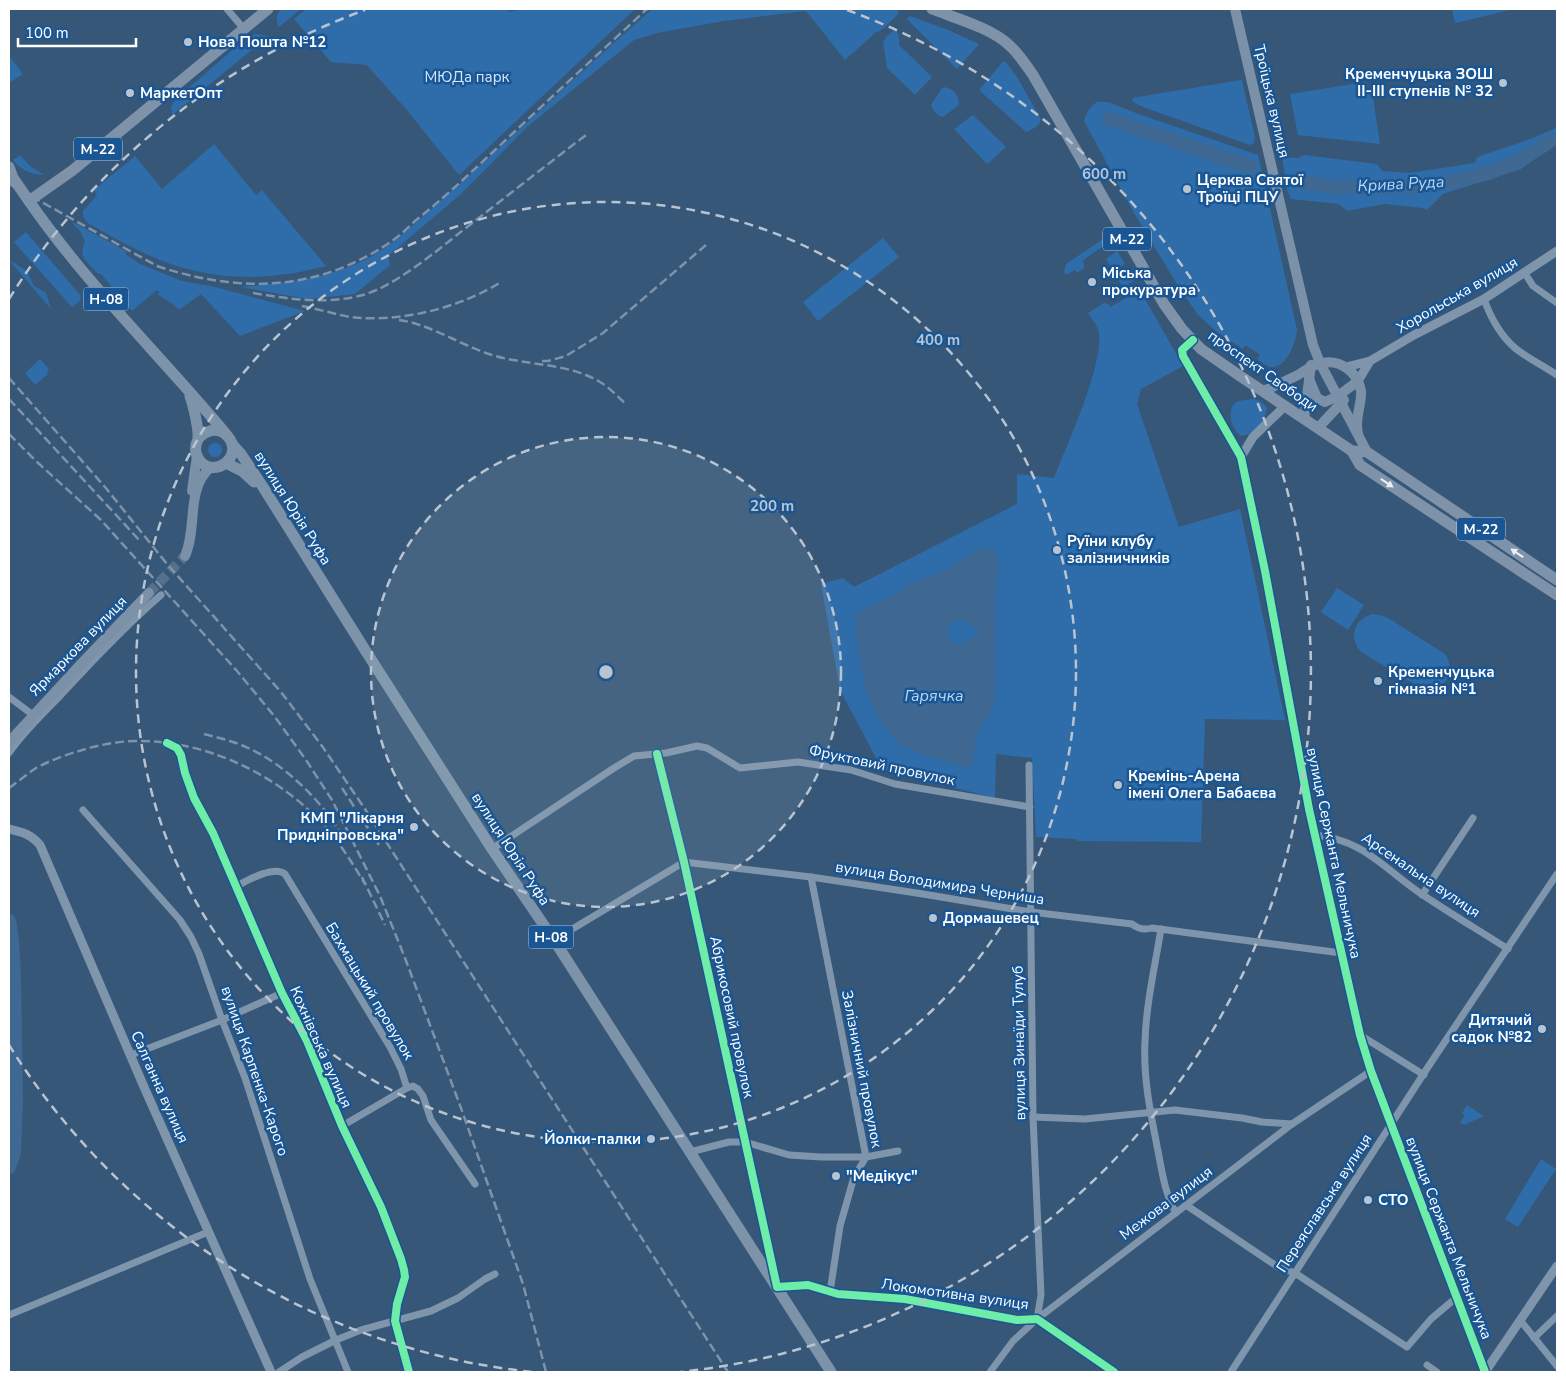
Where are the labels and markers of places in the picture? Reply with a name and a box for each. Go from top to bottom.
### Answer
place label: Нова Пошта №12 [198,32,326,52]
marker: Нова Пошта №12 [182,36,194,48]
place label: Кременчуцька ЗОШ ІІ-ІІІ ступенів № 32 [1345,64,1493,101]
marker: Кременчуцька ЗОШ ІІ-ІІІ ступенів № 32 [1497,77,1509,89]
place label: МаркетОпт [140,83,222,103]
marker: МаркетОпт [124,87,136,99]
place label: Церква Святої Троїці ПЦУ [1197,170,1304,207]
marker: Церква Святої Троїці ПЦУ [1181,183,1193,195]
place label: Міська прокуратура [1102,263,1196,300]
marker: Міська прокуратура [1086,276,1098,288]
place label: Руїни клубу залізничників [1067,531,1170,568]
marker: Руїни клубу залізничників [1051,544,1063,556]
place label: Кременчуцька гімназія №1 [1388,662,1495,699]
centre of rings [597,663,615,681]
marker: Кременчуцька гімназія №1 [1372,675,1384,687]
place label: Кремінь-Арена імені Олега Бабаєва [1128,766,1277,803]
marker: Кремінь-Арена імені Олега Бабаєва [1112,779,1124,791]
place label: КМП "Лікарня Придніпровська" [277,808,404,845]
marker: КМП "Лікарня Придніпровська" [408,821,420,833]
place label: Дормашевец [943,908,1039,928]
marker: Дормашевец [927,912,939,924]
place label: Дитячий садок №82 [1451,1010,1532,1047]
marker: Дитячий садок №82 [1536,1023,1548,1035]
place label: Йолки-палки [544,1129,641,1149]
marker: Йолки-палки [645,1133,657,1145]
place label: "Медікус" [846,1166,918,1186]
marker: "Медікус" [830,1170,842,1182]
place label: СТО [1378,1190,1409,1210]
marker: СТО [1362,1194,1374,1206]

